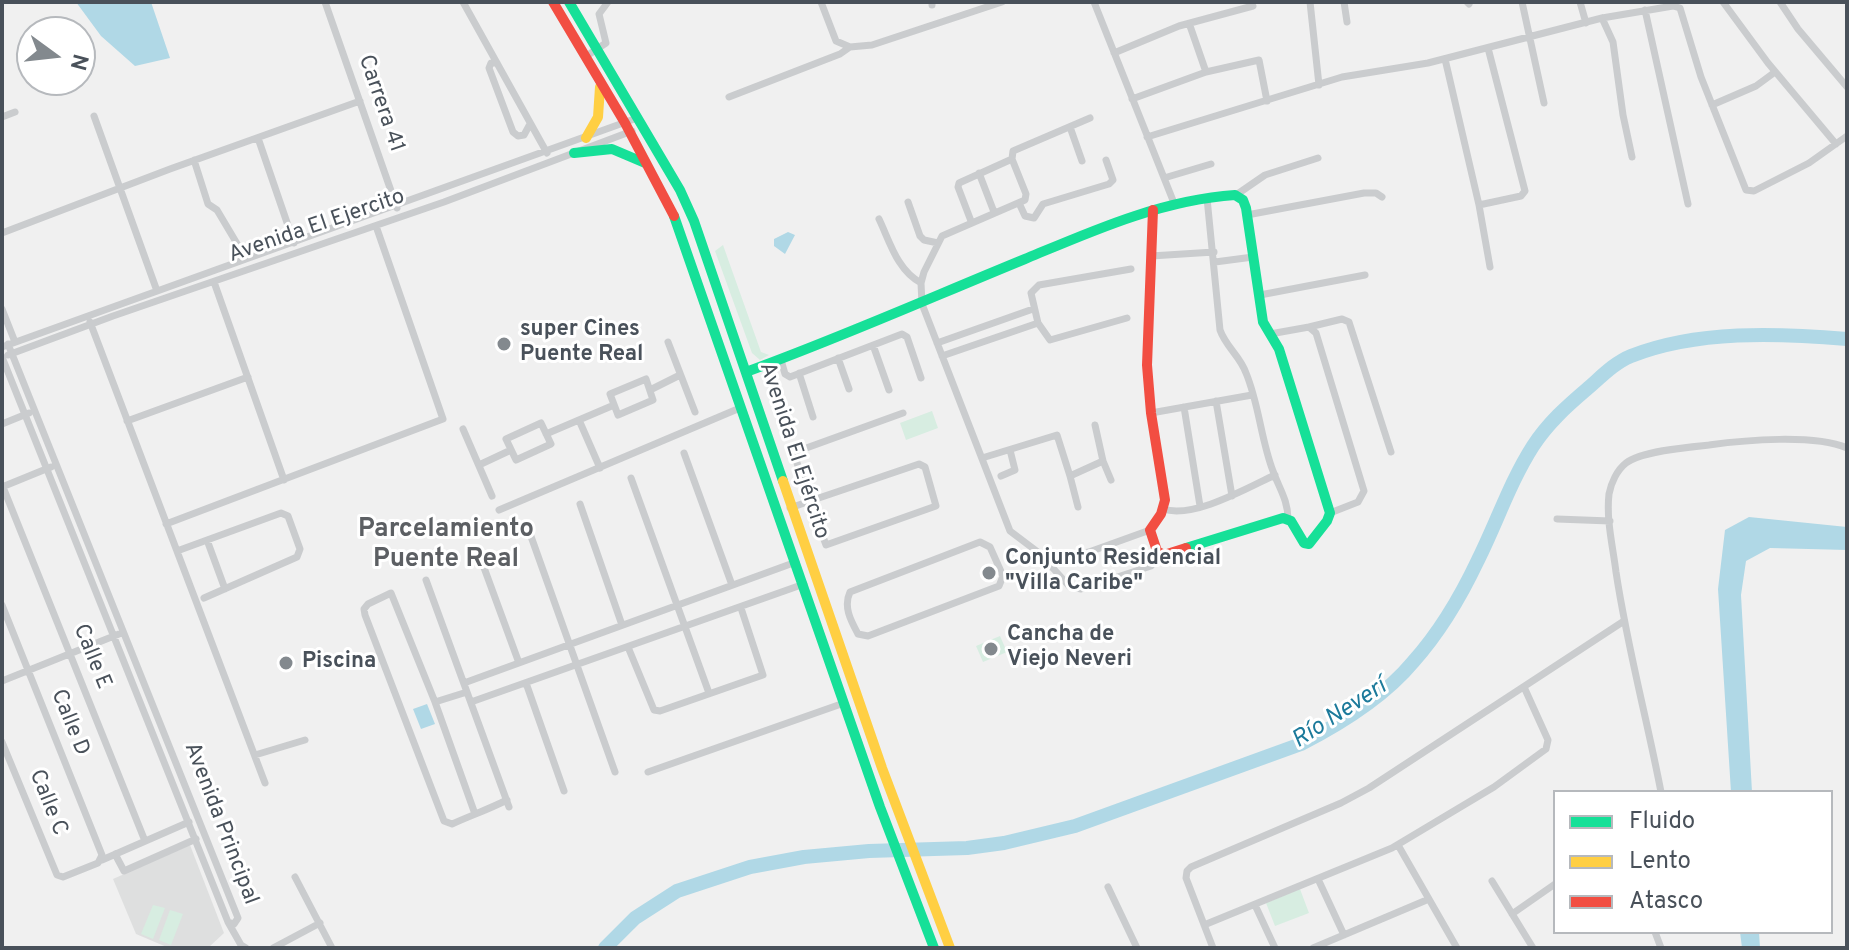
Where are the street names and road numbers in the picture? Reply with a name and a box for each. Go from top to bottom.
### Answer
street label: Carrera 41 [351,52,409,156]
street label: Avenida El Ejercito [225,184,409,270]
street label: Avenida El Ejército [752,359,834,543]
street label: Calle E [66,621,116,693]
street label: Calle D [44,686,94,760]
street label: Avenida Principal [177,739,263,909]
street label: Calle C [22,766,72,840]

